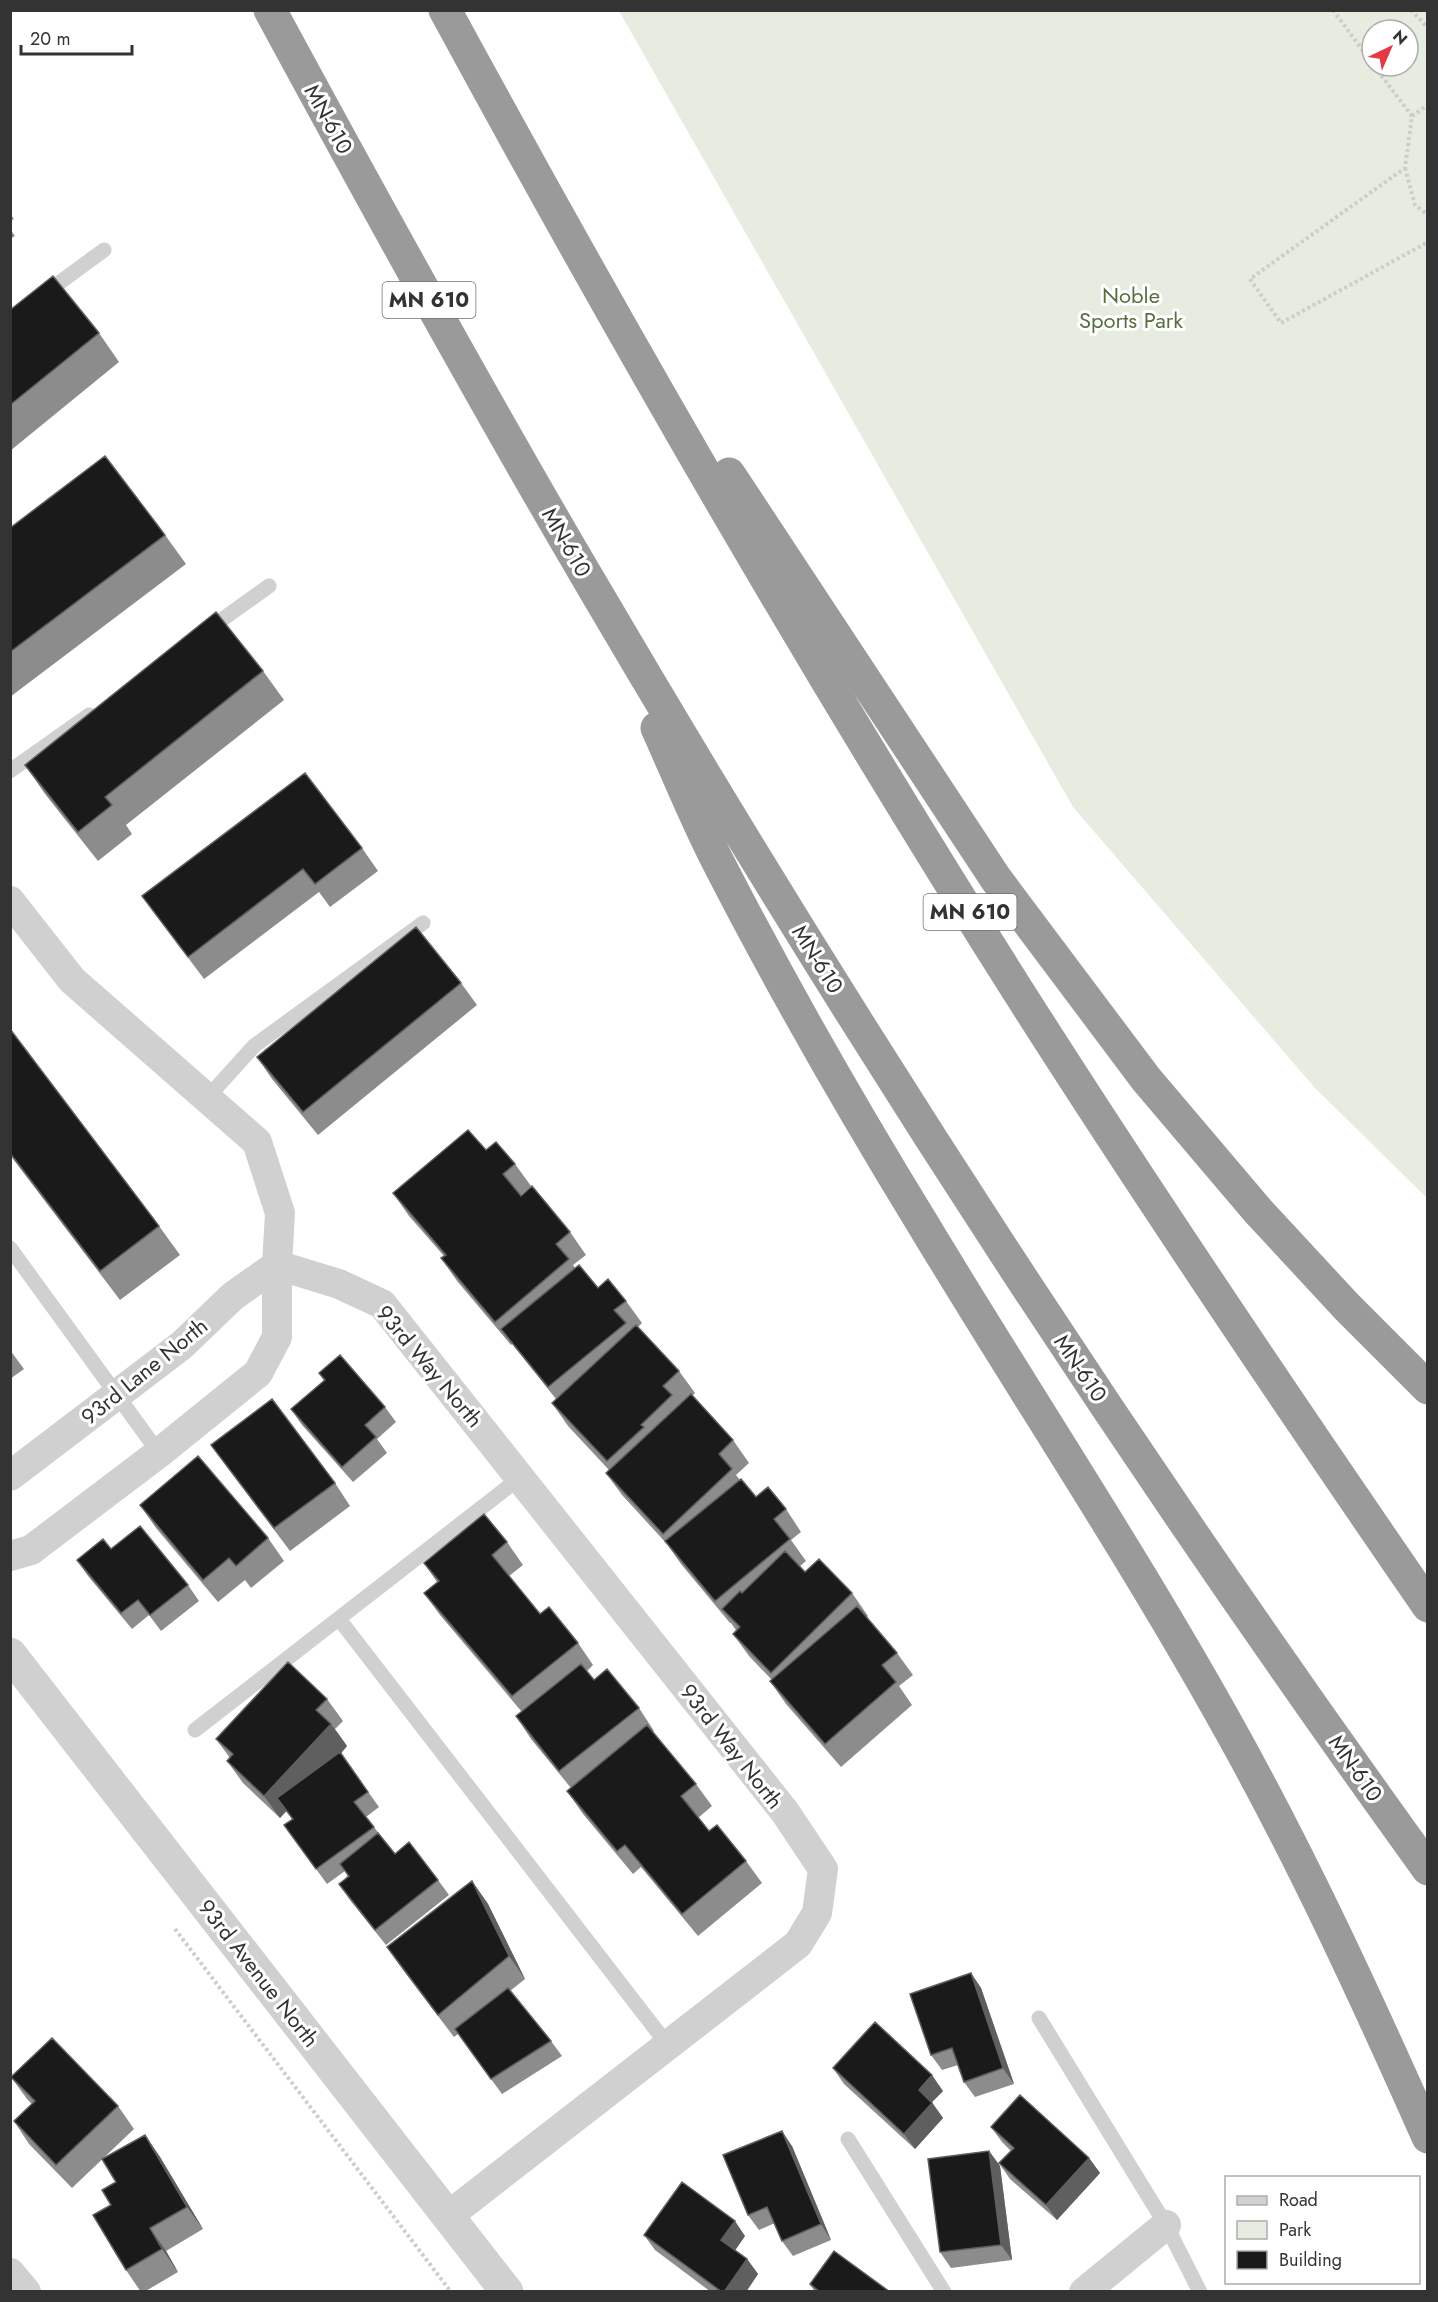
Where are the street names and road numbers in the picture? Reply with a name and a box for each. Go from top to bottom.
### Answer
street label: MN-610 [297,78,361,160]
road number: MN 610 [382,282,476,318]
street label: MN-610 [534,501,600,583]
road number: MN 610 [924,894,1016,930]
street label: MN-610 [784,919,852,999]
street label: 93rd Way North [369,1298,491,1434]
street label: 93rd Lane North [74,1310,214,1432]
street label: MN-610 [1047,1328,1115,1408]
street label: 93rd Way North [673,1677,791,1815]
street label: MN-610 [1321,1728,1391,1808]
street label: 93rd Avenue North [191,1892,327,2054]

